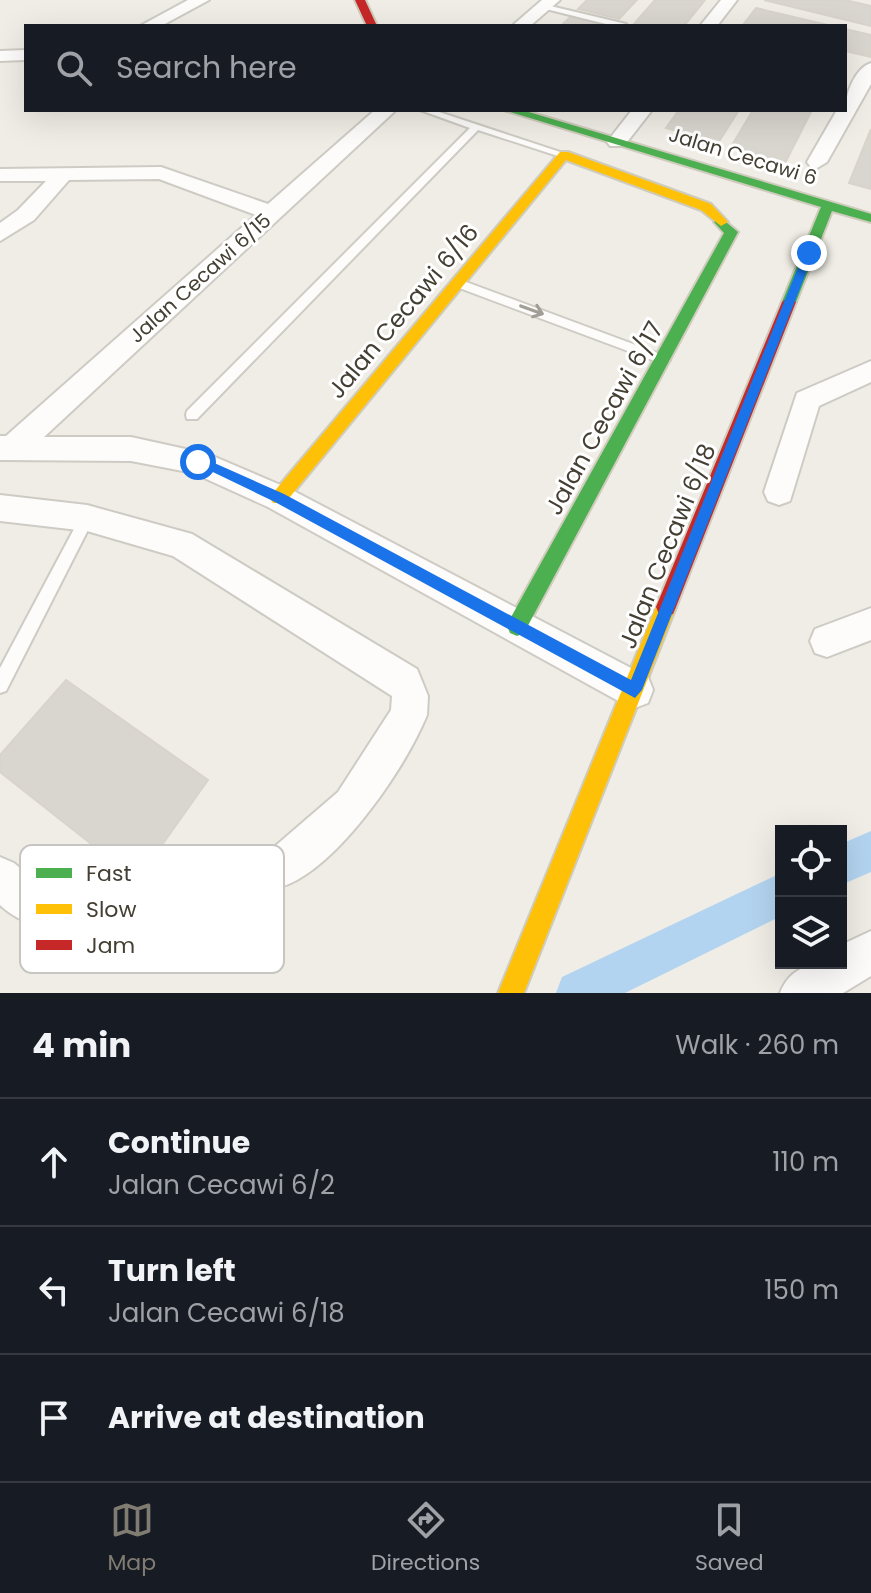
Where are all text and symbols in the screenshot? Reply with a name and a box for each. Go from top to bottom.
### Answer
search box [24,24,847,112]
icon: search [52,46,96,90]
text: Search here [116,46,297,89]
street label: Jalan Cecawi 6 [665,120,821,192]
street label: Jalan Cecawi 6/15 [123,207,277,349]
street label: Jalan Cecawi 6/16 [320,217,486,405]
route end [791,235,827,271]
one-way arrow [519,304,543,318]
street label: Jalan Cecawi 6/17 [537,315,671,521]
street label: Jalan Cecawi 6/18 [611,439,723,653]
route start [180,444,216,480]
map controls [775,825,847,969]
button: locate [775,825,847,897]
legend [20,845,284,973]
text: Fast [86,858,131,889]
text: Slow [86,894,136,925]
button: layers [775,897,847,969]
text: Jam [86,930,135,961]
text: 4 min [32,1021,131,1069]
text: Walk · 260 m [675,1027,839,1063]
text: Continue [108,1121,250,1164]
icon: ahead [32,1140,76,1184]
text: 110 m [772,1144,839,1180]
text: Jalan Cecawi 6/2 [108,1167,335,1203]
text: Turn left [108,1249,236,1292]
icon: left [32,1268,76,1312]
text: 150 m [764,1272,839,1308]
text: Jalan Cecawi 6/18 [108,1295,345,1331]
icon: arrive [32,1396,76,1440]
text: Arrive at destination [108,1396,425,1439]
tab: Map [107,1498,156,1579]
tab: Directions [371,1498,480,1579]
tab: Saved [695,1498,764,1579]

